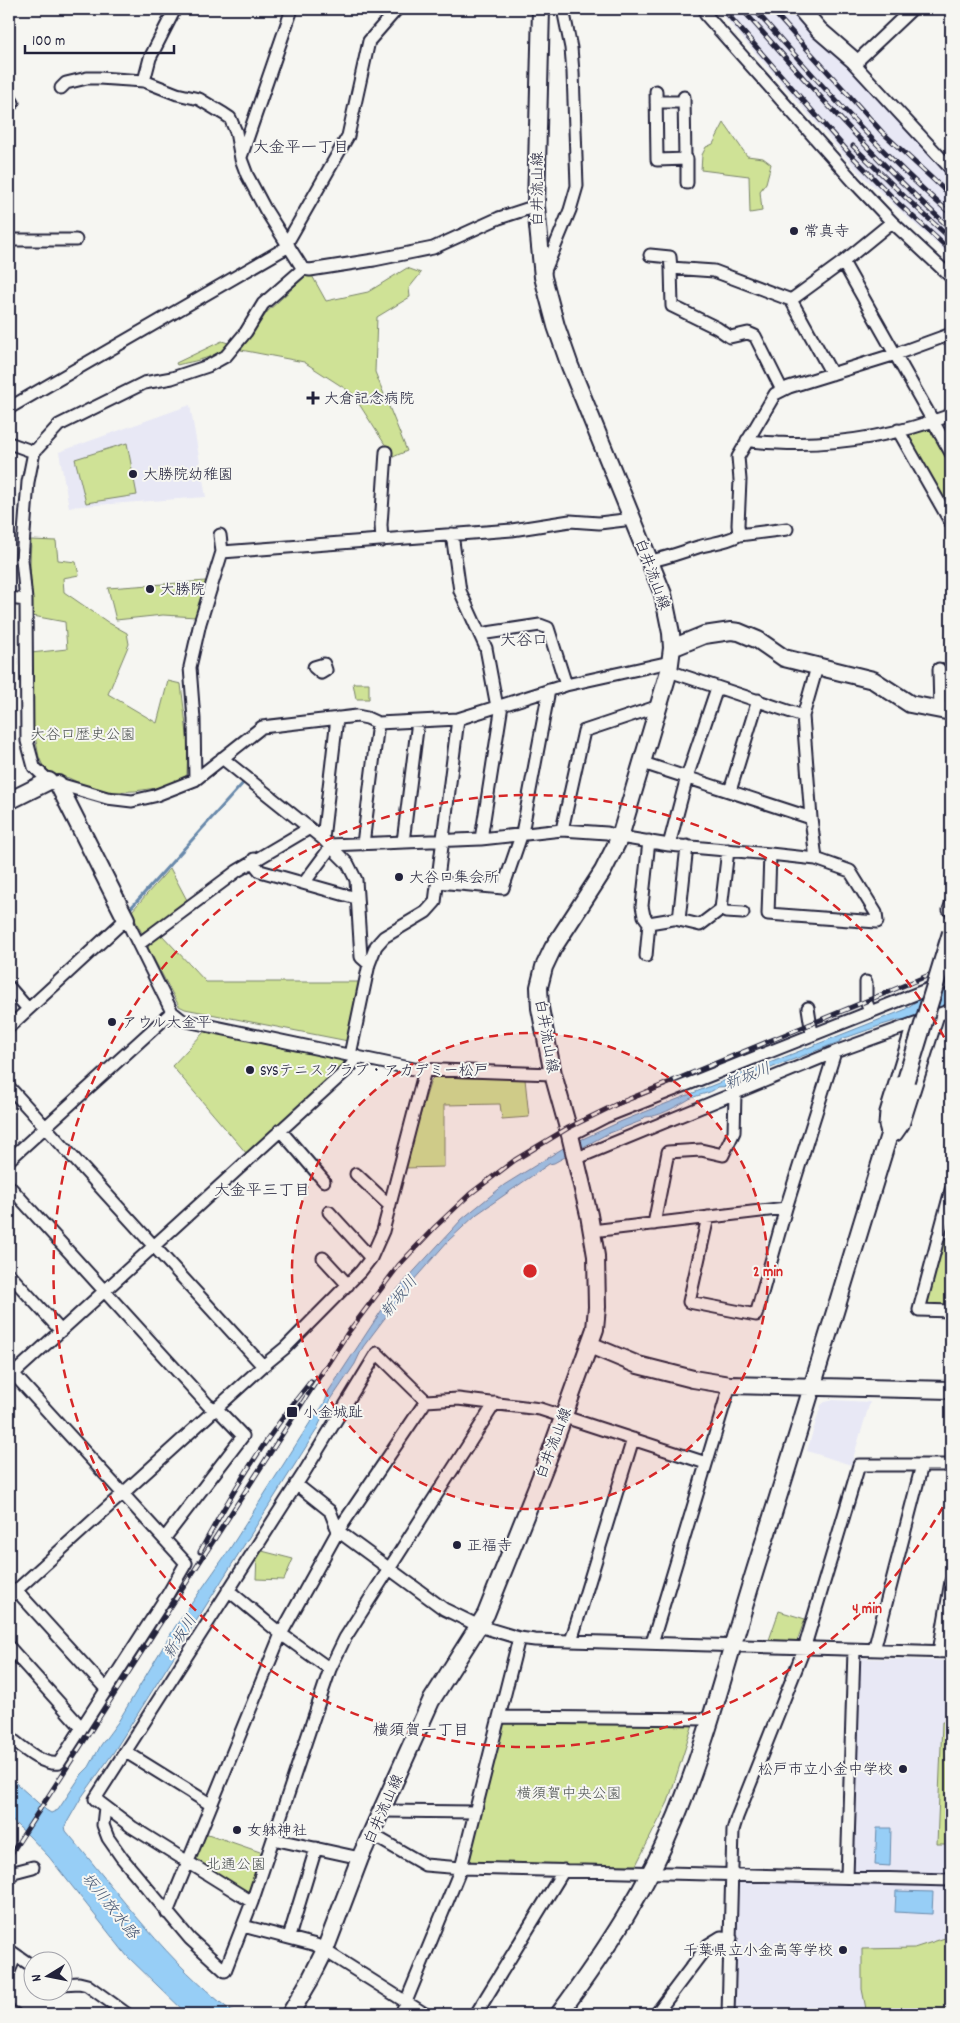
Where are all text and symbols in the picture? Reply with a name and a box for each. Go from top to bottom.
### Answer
scale bar [25,22,174,54]
text: 100 m [32,31,65,53]
district label: 大金平一丁目 [253,137,349,160]
street label: 白井流山線 [528,151,550,227]
place label: 常真寺 [804,222,849,244]
marker: 常真寺 [788,225,800,237]
place label: 大倉記念病院 [324,389,414,411]
marker: 大倉記念病院 [306,391,320,405]
place label: 大勝院幼稚園 [143,465,233,487]
marker: 大勝院幼稚園 [127,468,139,480]
street label: 白井流山線 [628,536,674,614]
place label: 大勝院 [160,580,205,602]
marker: 大勝院 [144,583,156,595]
district label: 大谷口 [500,630,548,653]
park label: 大谷口歴史公園 [30,725,136,747]
place label: 大谷口集会所 [409,868,499,890]
marker: 大谷口集会所 [393,871,405,883]
street label: 白井流山線 [528,997,562,1075]
place label: アウル大金平 [122,1013,211,1035]
marker: アウル大金平 [106,1016,118,1028]
water label: 新坂川 [721,1058,774,1097]
place label: SYSテニスクラブ・アカデミー松戸 [260,1061,489,1083]
marker: SYSテニスクラブ・アカデミー松戸 [244,1064,256,1076]
district label: 大金平三丁目 [214,1180,310,1203]
centre of rings [521,1262,539,1280]
text: 2 min [753,1262,783,1284]
water label: 新坂川 [376,1272,424,1323]
place label: 小金城趾 [303,1403,363,1425]
marker: 小金城趾 [285,1405,299,1419]
street label: 白井流山線 [531,1405,579,1483]
place label: 正福寺 [467,1536,512,1558]
marker: 正福寺 [451,1539,463,1551]
text: 4 min [852,1599,882,1621]
water label: 新坂川 [159,1611,204,1664]
district label: 横須賀一丁目 [373,1720,469,1743]
place label: 松戸市立小金中学校 [758,1760,893,1782]
marker: 松戸市立小金中学校 [897,1763,909,1775]
street label: 白井流山線 [360,1771,410,1849]
park label: 横須賀中央公園 [516,1784,622,1806]
place label: 女躰神社 [247,1821,307,1843]
marker: 女躰神社 [231,1824,243,1836]
park label: 北通公園 [206,1855,266,1877]
water label: 坂川放水路 [75,1868,144,1946]
place label: 千葉県立小金高等学校 [683,1941,833,1963]
marker: 千葉県立小金高等学校 [837,1944,849,1956]
north arrow [22,1950,72,2000]
text: N [27,1973,48,1983]

